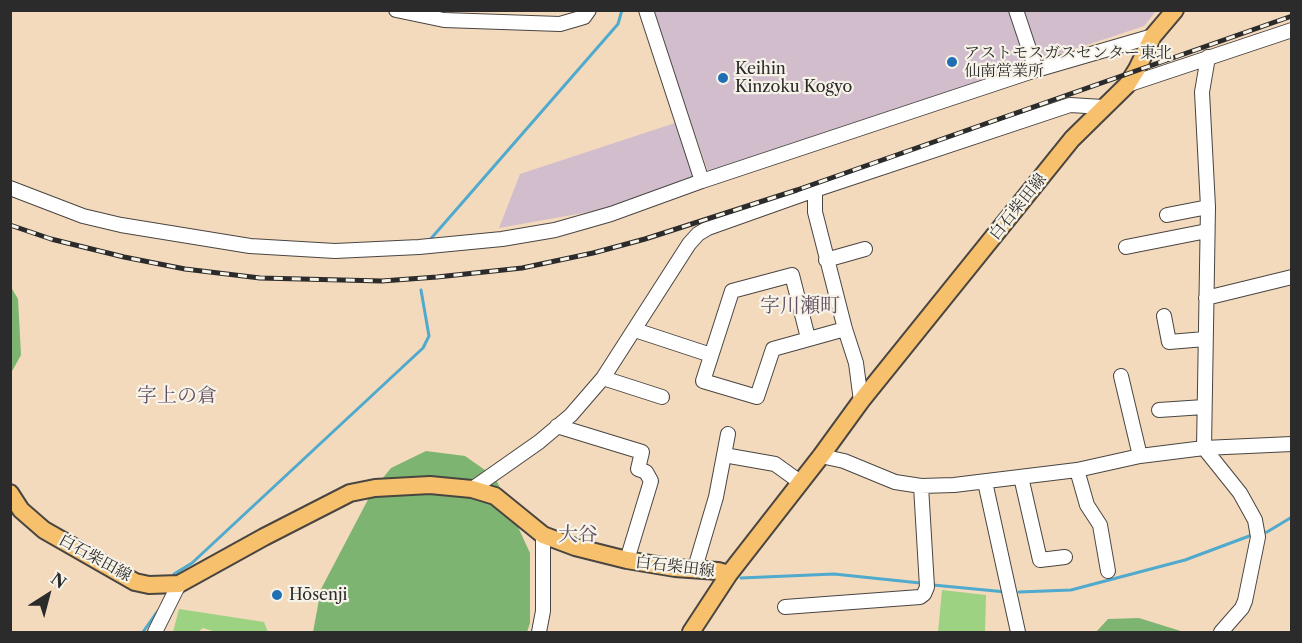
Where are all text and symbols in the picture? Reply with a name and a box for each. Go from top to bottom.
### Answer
place label: アストモスガスセンター東北 仙南営業所 [964,43,1172,81]
marker: アストモスガスセンター東北 仙南営業所 [945,55,959,69]
place label: Keihin Kinzoku Kogyo [735,59,852,97]
marker: Keihin Kinzoku Kogyo [716,71,730,85]
street label: 白石柴田線 [985,170,1051,244]
district label: 字川瀬町 [760,294,840,318]
district label: 字上の倉 [137,384,217,408]
district label: 大谷 [558,523,598,547]
street label: 白石柴田線 [55,530,135,586]
street label: 白石柴田線 [634,553,716,581]
north arrow [18,565,78,625]
text: N [47,568,70,593]
place label: Hōsenji [289,585,347,605]
marker: Hōsenji [270,588,284,602]

